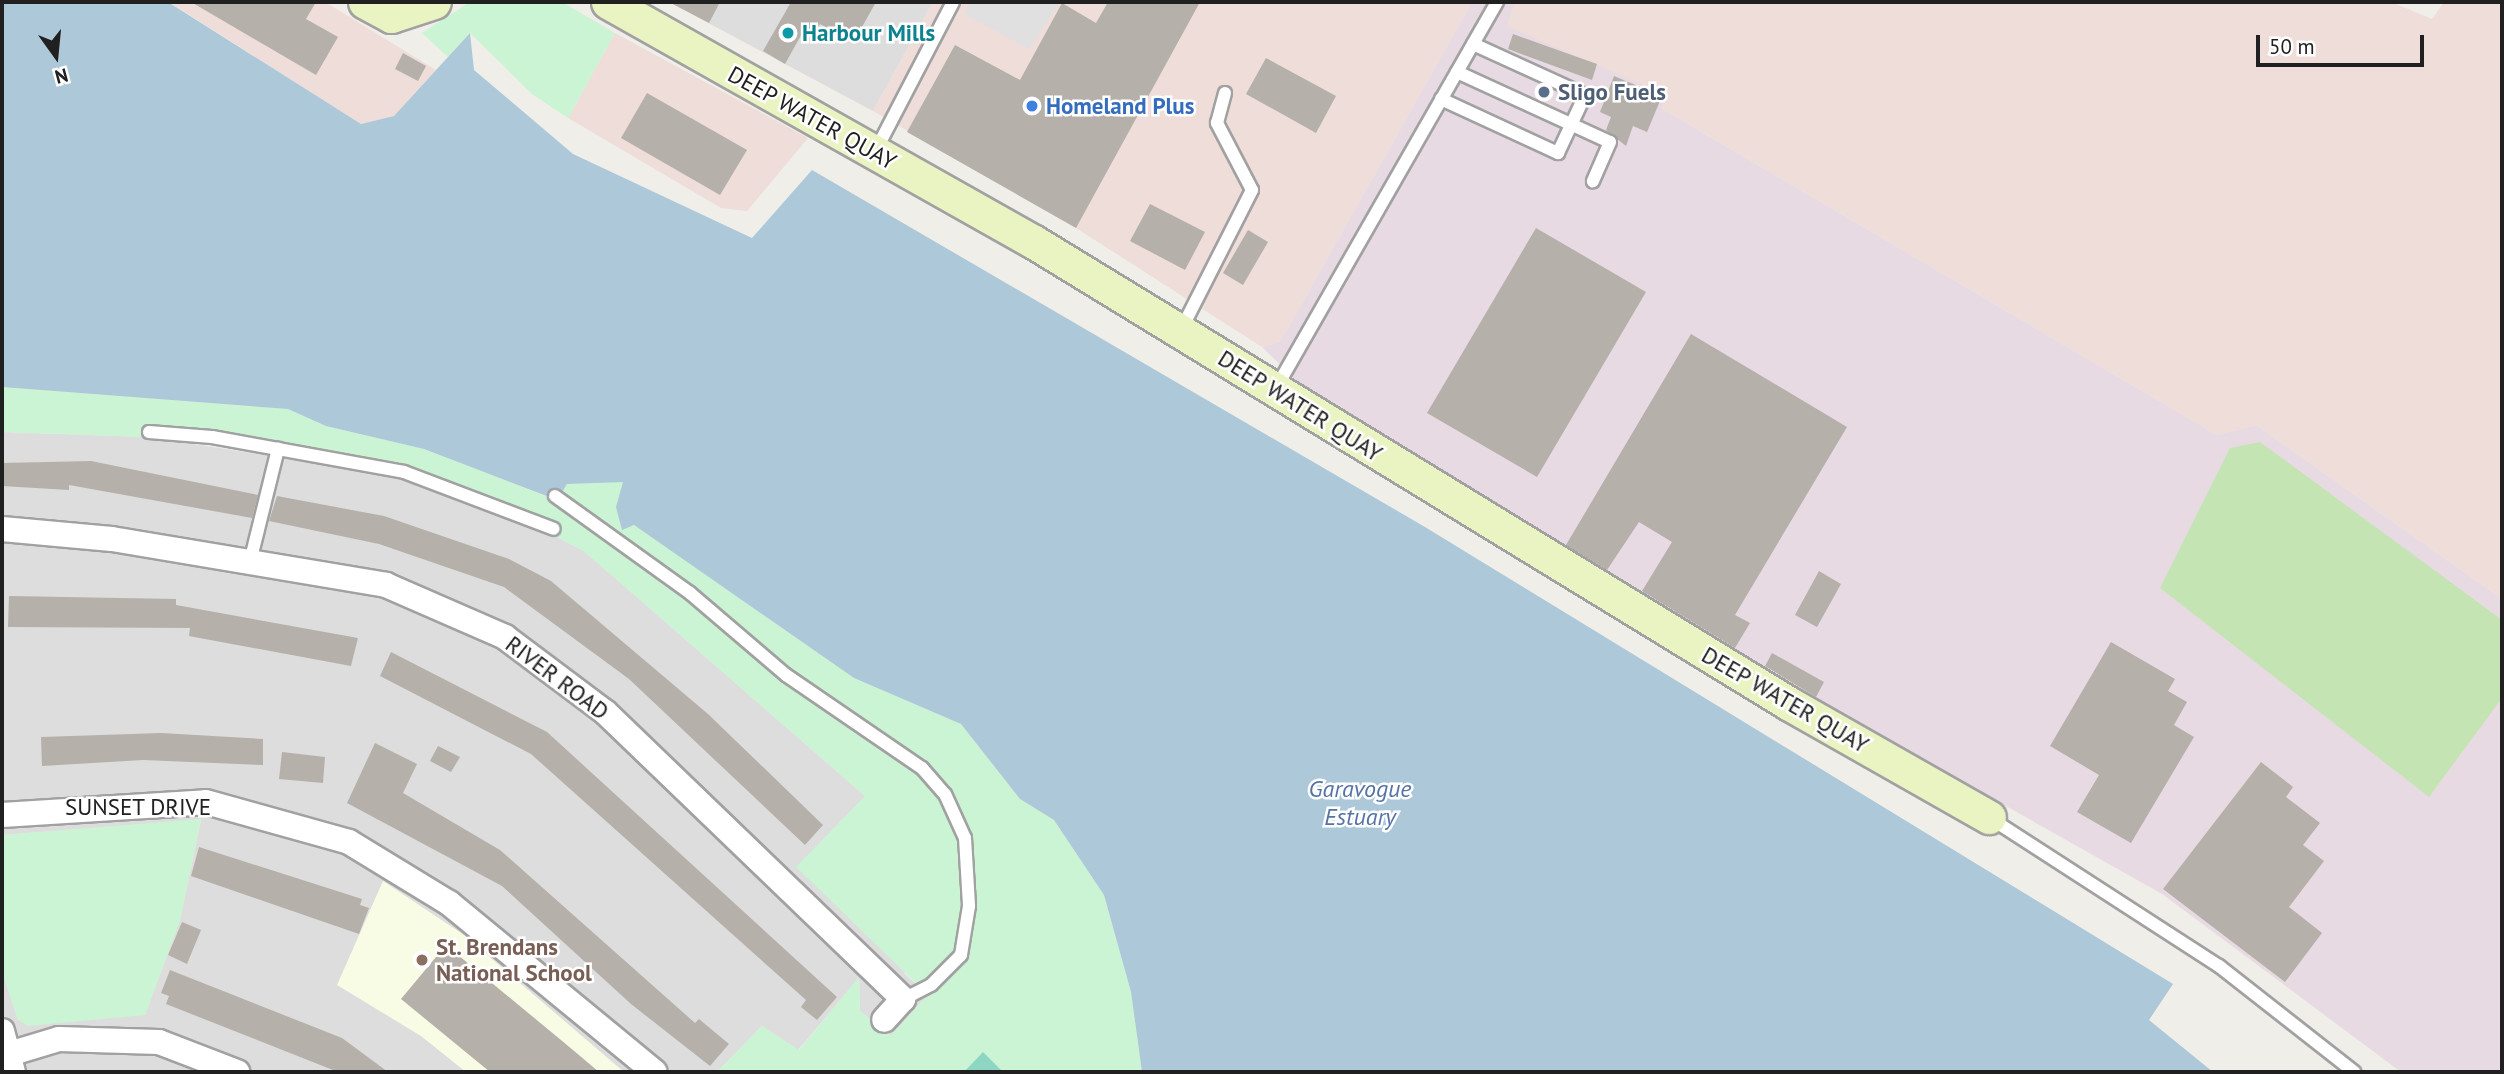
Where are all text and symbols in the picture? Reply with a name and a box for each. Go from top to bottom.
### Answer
place label: Harbour Mills [802,19,935,47]
north arrow [21,21,91,91]
scale bar [2259,21,2427,65]
marker: Harbour Mills [780,25,796,41]
text: 50 m [2269,33,2315,60]
street label: DEEP WATER QUAY [722,60,902,176]
text: N [52,63,71,89]
place label: Sligo Fuels [1558,78,1666,106]
marker: Sligo Fuels [1536,84,1552,100]
place label: Homeland Plus [1046,92,1194,120]
marker: Homeland Plus [1024,98,1040,114]
street label: DEEP WATER QUAY [1212,344,1388,468]
street label: RIVER ROAD [500,630,614,726]
street label: DEEP WATER QUAY [1696,641,1874,759]
water label: Garavogue Estuary [1309,775,1411,831]
street label: SUNSET DRIVE [65,793,211,821]
place label: St. Brendans National School [436,933,592,987]
marker: St. Brendans National School [414,952,430,968]

